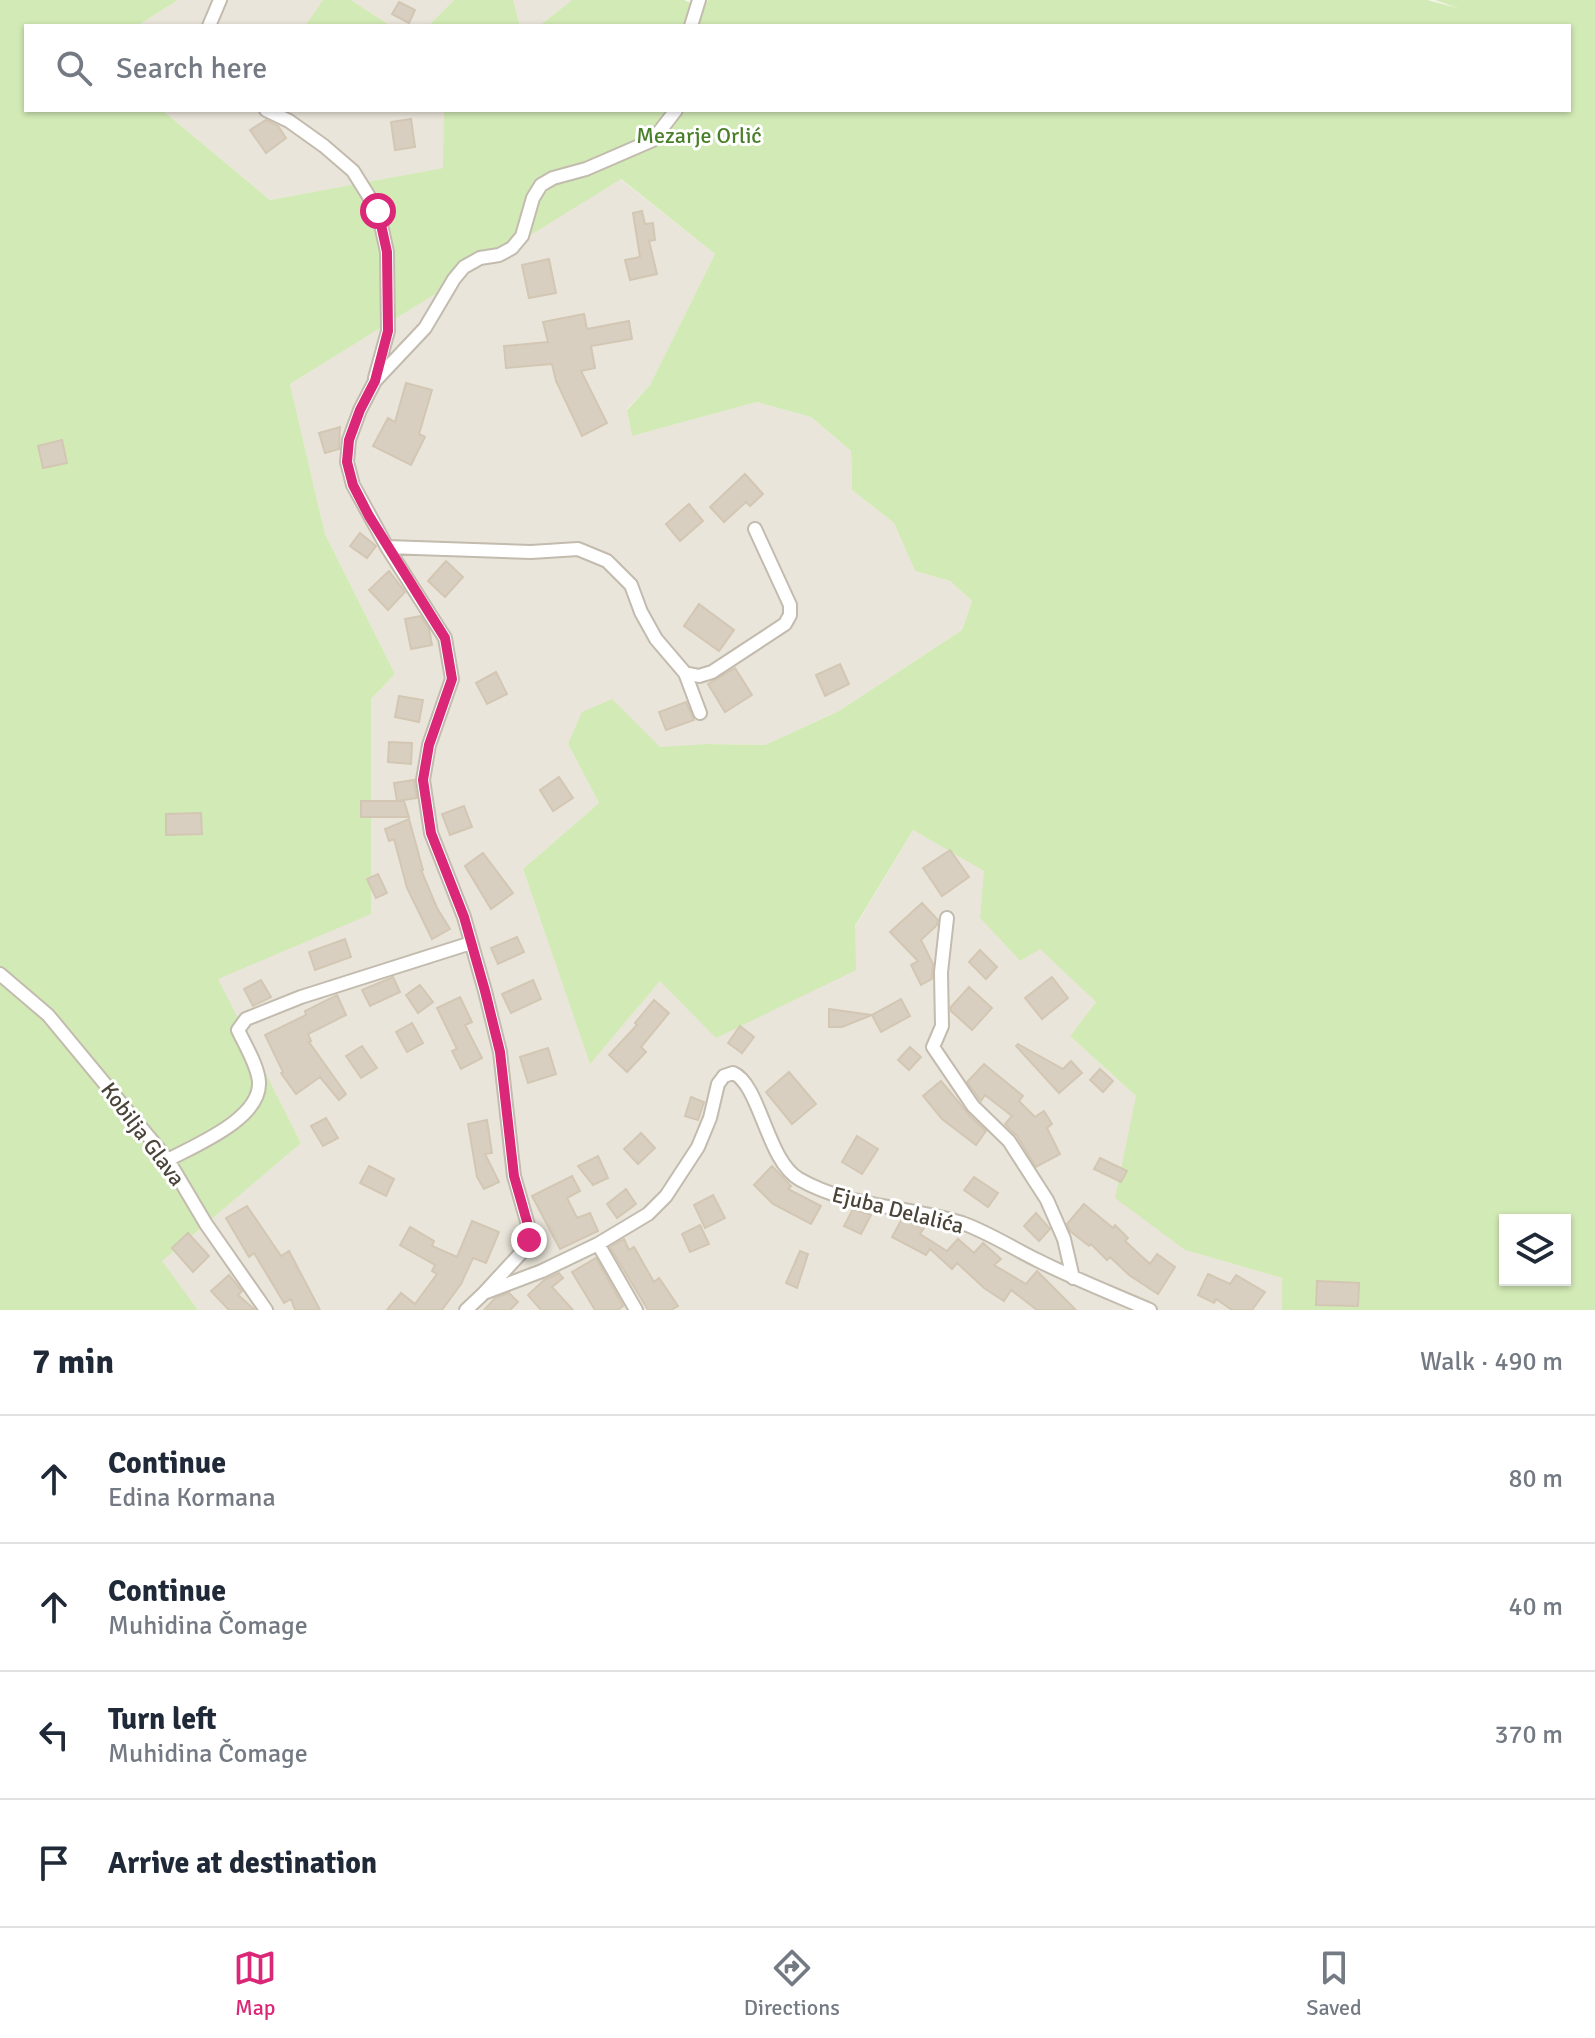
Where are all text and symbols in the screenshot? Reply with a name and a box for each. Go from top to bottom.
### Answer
search box [24,24,1571,112]
icon: search [52,46,96,90]
text: Search here [116,50,267,87]
park label: Mezarje Orlić [636,122,762,149]
route start [360,193,396,229]
street label: Kobilja Glava [95,1077,191,1191]
street label: Ejuba Delalića [829,1181,967,1239]
map controls [1499,1214,1571,1286]
button: layers [1499,1214,1571,1286]
route end [511,1222,547,1258]
text: 7 min [32,1341,114,1383]
text: Walk · 490 m [1420,1346,1563,1378]
text: Continue [108,1445,226,1482]
icon: ahead [32,1457,76,1501]
text: 80 m [1508,1463,1563,1495]
text: Edina Kormana [108,1482,276,1514]
text: Continue [108,1573,226,1610]
icon: ahead [32,1585,76,1629]
text: 40 m [1508,1591,1563,1623]
text: Muhidina Čomage [108,1610,308,1642]
text: Turn left [108,1701,217,1738]
icon: left [32,1713,76,1757]
text: 370 m [1494,1719,1563,1751]
text: Muhidina Čomage [108,1738,308,1770]
icon: arrive [32,1841,76,1885]
text: Arrive at destination [108,1845,377,1882]
tab: Map [233,1946,277,2021]
tab: Directions [744,1946,840,2021]
tab: Saved [1306,1946,1362,2021]

